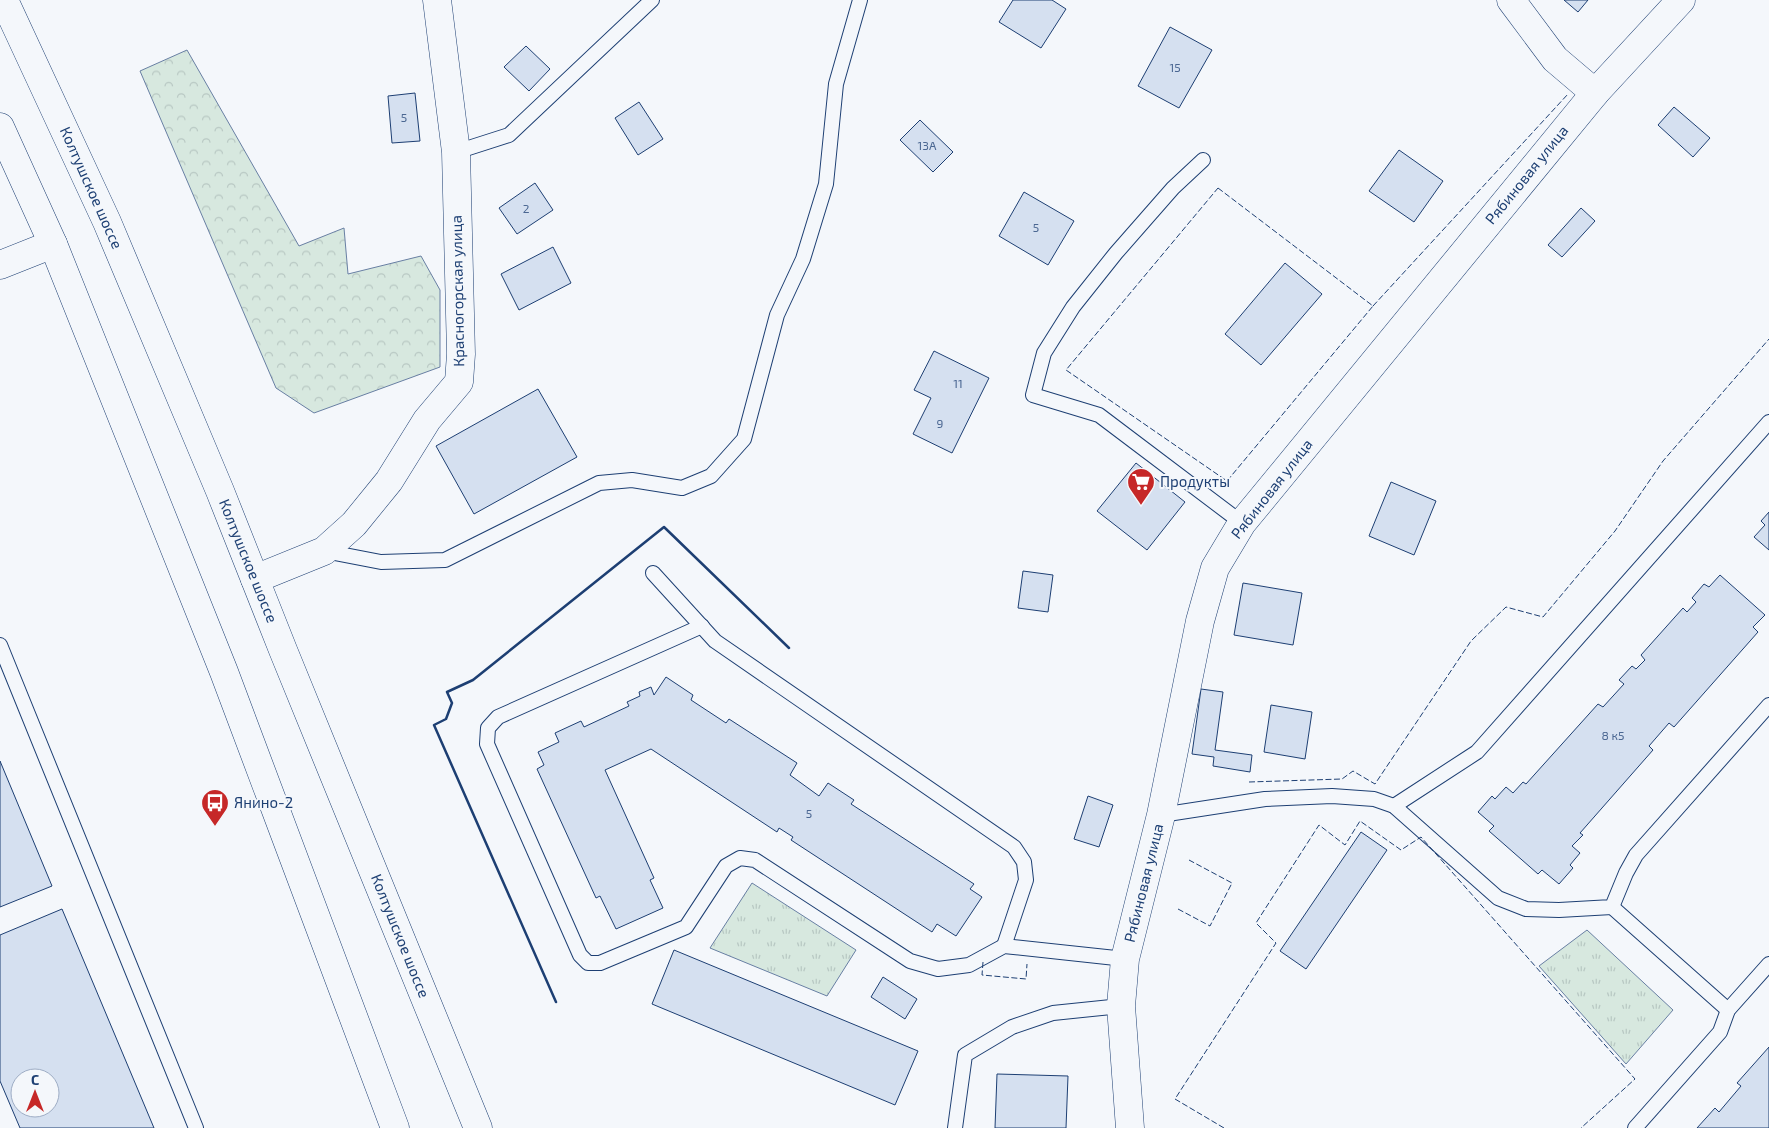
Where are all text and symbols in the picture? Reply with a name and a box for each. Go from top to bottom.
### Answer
house number: 15 [1169,60,1181,74]
house number: 5 [401,110,407,124]
street label: Рябиновая улица [1481,121,1572,228]
street label: Колтушское шоссе [56,124,127,252]
house number: 13А [918,138,937,152]
house number: 2 [523,201,530,215]
street label: Красногорская улица [447,215,468,367]
house number: 5 [1033,220,1039,234]
house number: 11 [953,376,963,390]
house number: 9 [937,416,944,430]
street label: Рябиновая улица [1227,435,1317,542]
supermarket icon: Продукты [1126,467,1156,506]
place label: Продукты [1160,472,1230,491]
street label: Колтушское шоссе [215,496,282,625]
house number: 8 к5 [1602,728,1624,742]
bus stop icon: Янино-2 [200,788,230,827]
place label: Янино-2 [234,793,293,811]
house number: 5 [806,806,812,820]
street label: Рябиновая улица [1120,822,1167,944]
street label: Колтушское шоссе [367,871,434,1000]
north arrow [10,1068,60,1118]
text: С [31,1071,39,1088]

